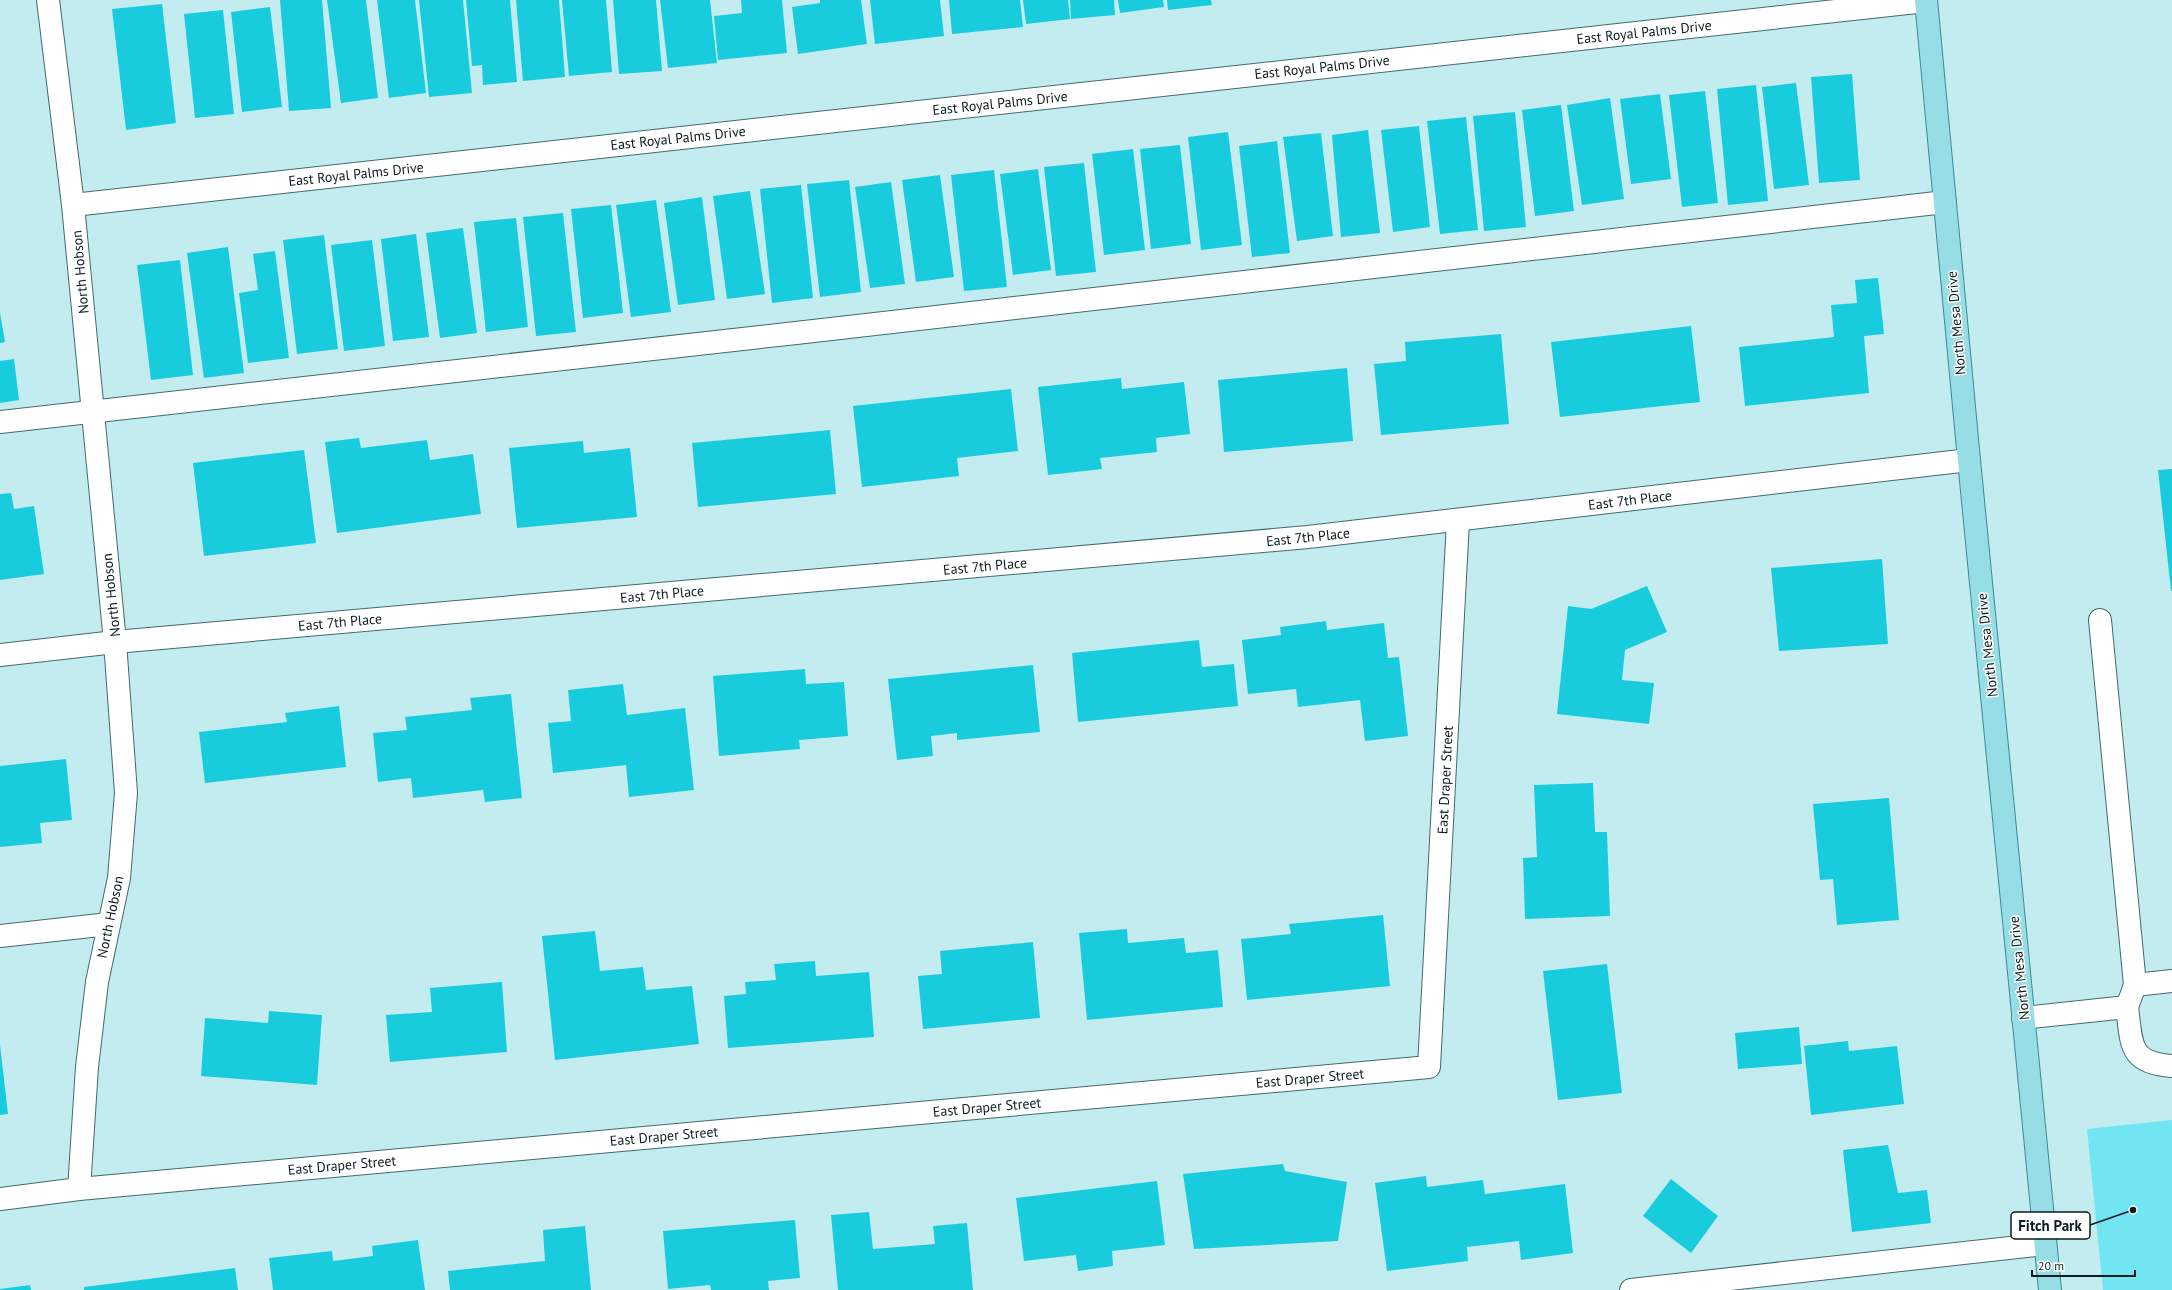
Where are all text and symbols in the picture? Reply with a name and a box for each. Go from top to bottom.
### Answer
street label: East Royal Palms Drive [1576,16,1712,48]
street label: East Royal Palms Drive [1254,51,1390,83]
street label: East Royal Palms Drive [932,87,1068,119]
street label: East Royal Palms Drive [610,122,746,154]
street label: East Royal Palms Drive [288,158,424,190]
street label: North Hobson [67,229,93,315]
street label: North Mesa Drive [1942,270,1970,376]
street label: East 7th Place [1587,486,1673,514]
street label: East 7th Place [1265,524,1351,550]
street label: North Hobson [98,552,124,638]
street label: East 7th Place [942,553,1028,579]
street label: East 7th Place [619,581,705,607]
street label: North Mesa Drive [1973,592,2001,698]
street label: East 7th Place [297,609,383,635]
street label: East Draper Street [1433,725,1457,835]
street label: North Hobson [92,874,128,960]
street label: North Mesa Drive [2005,915,2033,1021]
street label: East Draper Street [1255,1064,1365,1092]
street label: East Draper Street [932,1093,1042,1121]
street label: East Draper Street [609,1122,719,1150]
street label: East Draper Street [287,1151,397,1179]
callout: Fitch Park [2011,1212,2090,1239]
text: Fitch Park [2018,1216,2082,1235]
scale bar [2032,1252,2135,1278]
text: 20 m [2038,1258,2064,1273]

